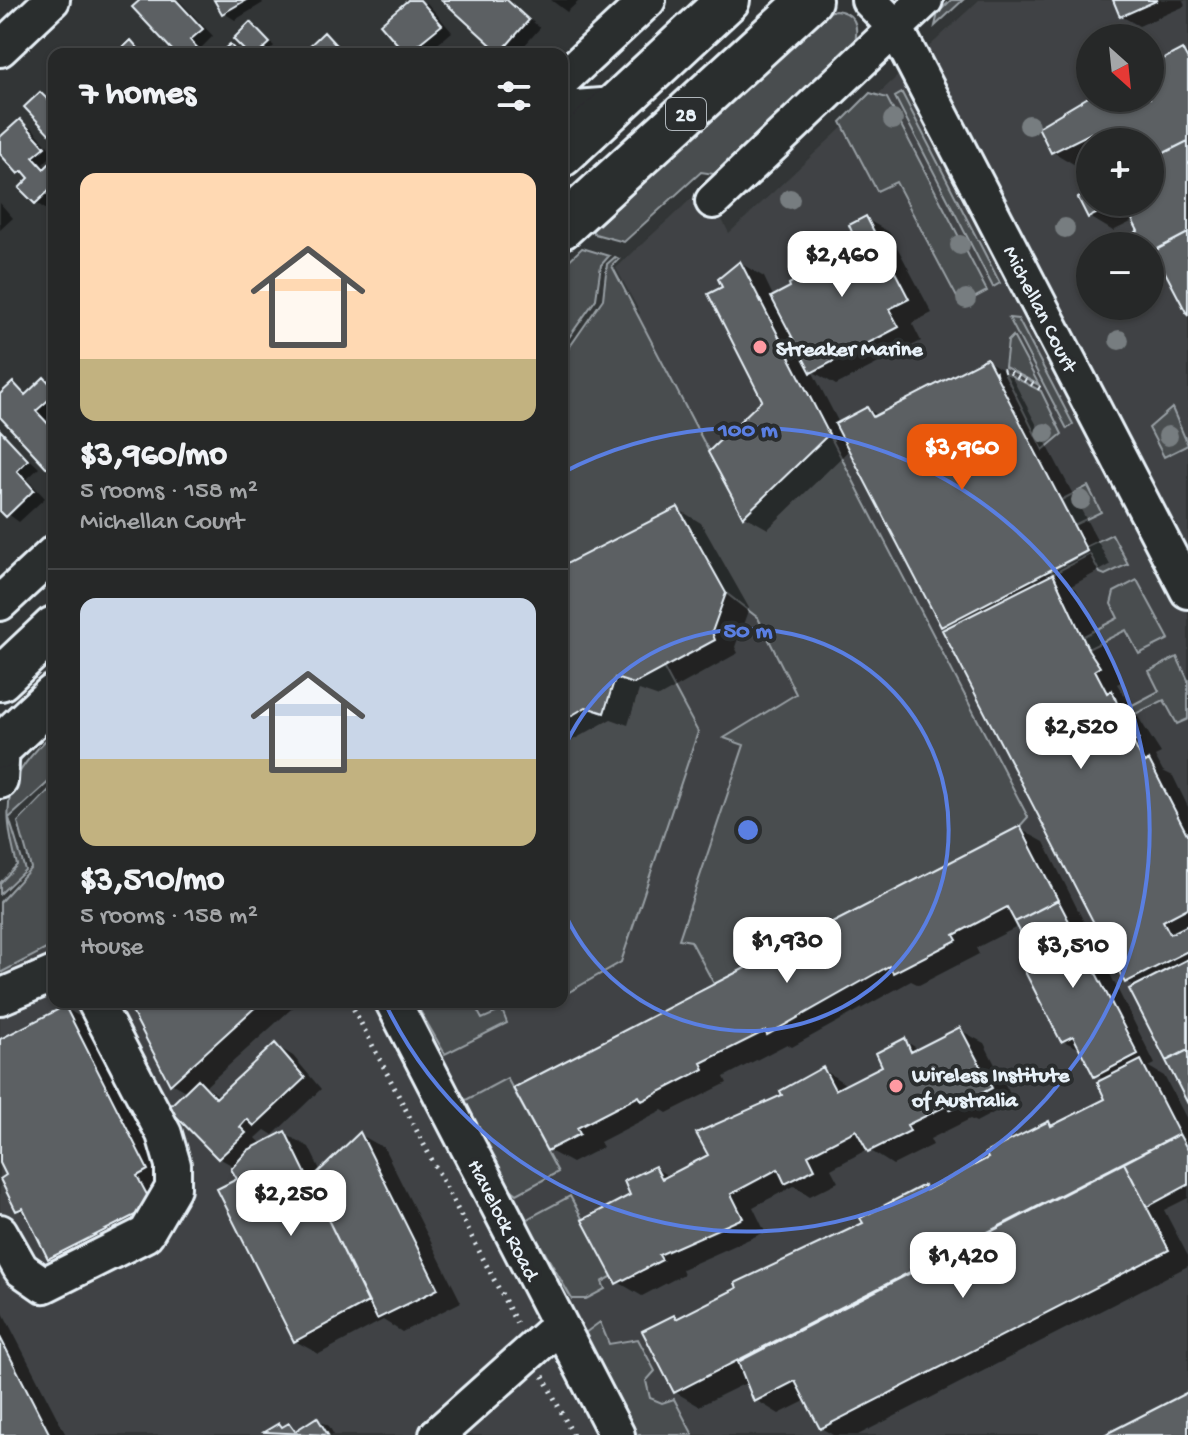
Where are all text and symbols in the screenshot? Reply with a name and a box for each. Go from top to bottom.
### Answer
north arrow [1076,24,1164,112]
map controls [1076,24,1164,320]
icon: filters [492,74,536,118]
text: 7 homes [80,76,196,116]
road number: 28 [666,98,706,130]
button: + [1076,128,1164,216]
icon: home [236,225,380,369]
pin: $2,460 [777,231,907,299]
button: − [1076,232,1164,320]
text: $2,460 [806,241,878,272]
street label: Michellan Court [995,242,1082,379]
marker: Streaker Marine [751,338,769,356]
place label: Streaker Marine [776,338,923,364]
text: 100 m [717,417,778,446]
pin: $3,960 [897,424,1027,492]
text: $3,960 [925,434,999,465]
text: $3,960/mo [80,437,227,477]
text: 5 rooms · 158 m² [80,477,258,508]
text: Michellan Court [80,508,244,539]
text: 50 m [724,618,772,647]
icon: home [236,650,380,794]
pin: $2,520 [1016,703,1146,771]
text: $2,520 [1044,713,1118,744]
centre of rings [734,816,762,844]
text: $3,510/mo [80,862,224,902]
text: 5 rooms · 158 m² [80,902,258,933]
pin: $1,930 [722,917,852,985]
pin: $3,510 [1008,922,1138,990]
text: $1,930 [751,927,823,958]
text: $3,510 [1037,932,1109,963]
text: House [80,933,144,964]
place label: Wireless Institute of Australia [911,1064,1070,1115]
marker: Wireless Institute of Australia [887,1077,905,1095]
street label: Havelock Road [460,1156,544,1288]
pin: $2,250 [226,1170,356,1238]
text: $2,250 [254,1180,328,1211]
pin: $1,420 [898,1232,1028,1300]
text: $1,420 [928,1242,998,1273]

